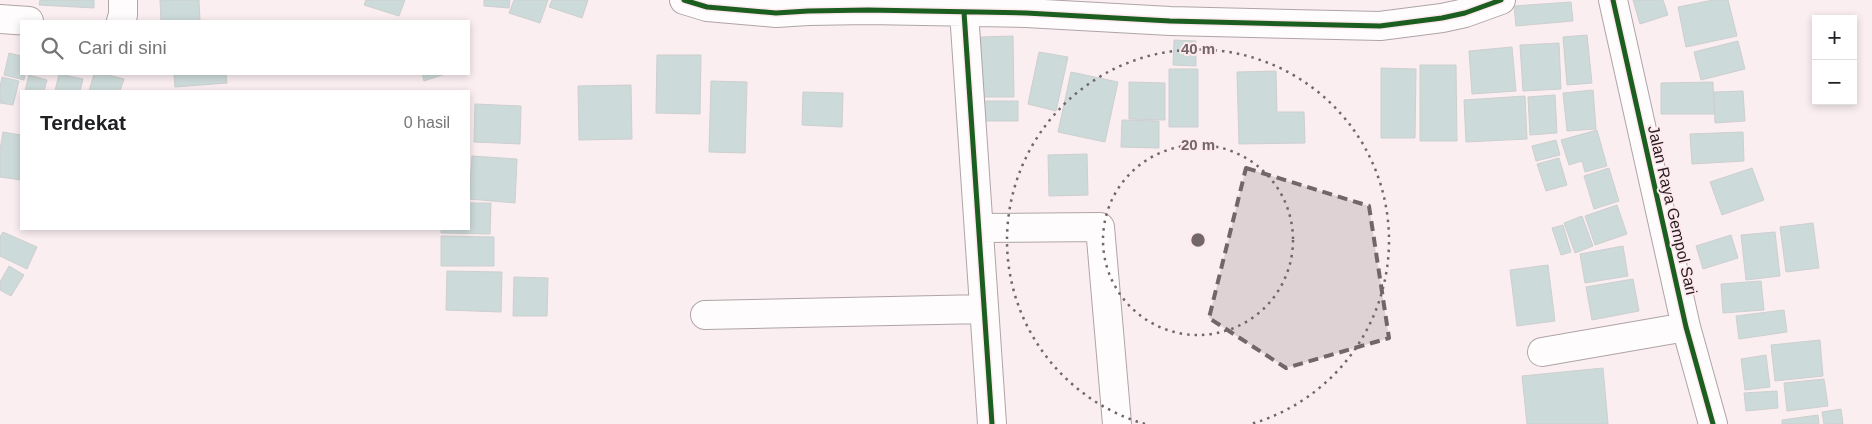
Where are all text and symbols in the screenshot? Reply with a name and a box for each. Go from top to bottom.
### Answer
map controls [1812,15,1857,105]
button: + [1812,15,1857,60]
search box [20,20,470,75]
icon: search [38,34,66,62]
text: Cari di sini [78,37,167,58]
text: 40 m [1181,40,1215,57]
button: − [1812,60,1857,105]
text: Terdekat [40,111,126,134]
text: 0 hasil [404,114,450,131]
street label: Jalan Raya Gempol Sari [1645,124,1700,297]
text: 20 m [1181,136,1215,153]
centre of rings [1189,231,1207,249]

